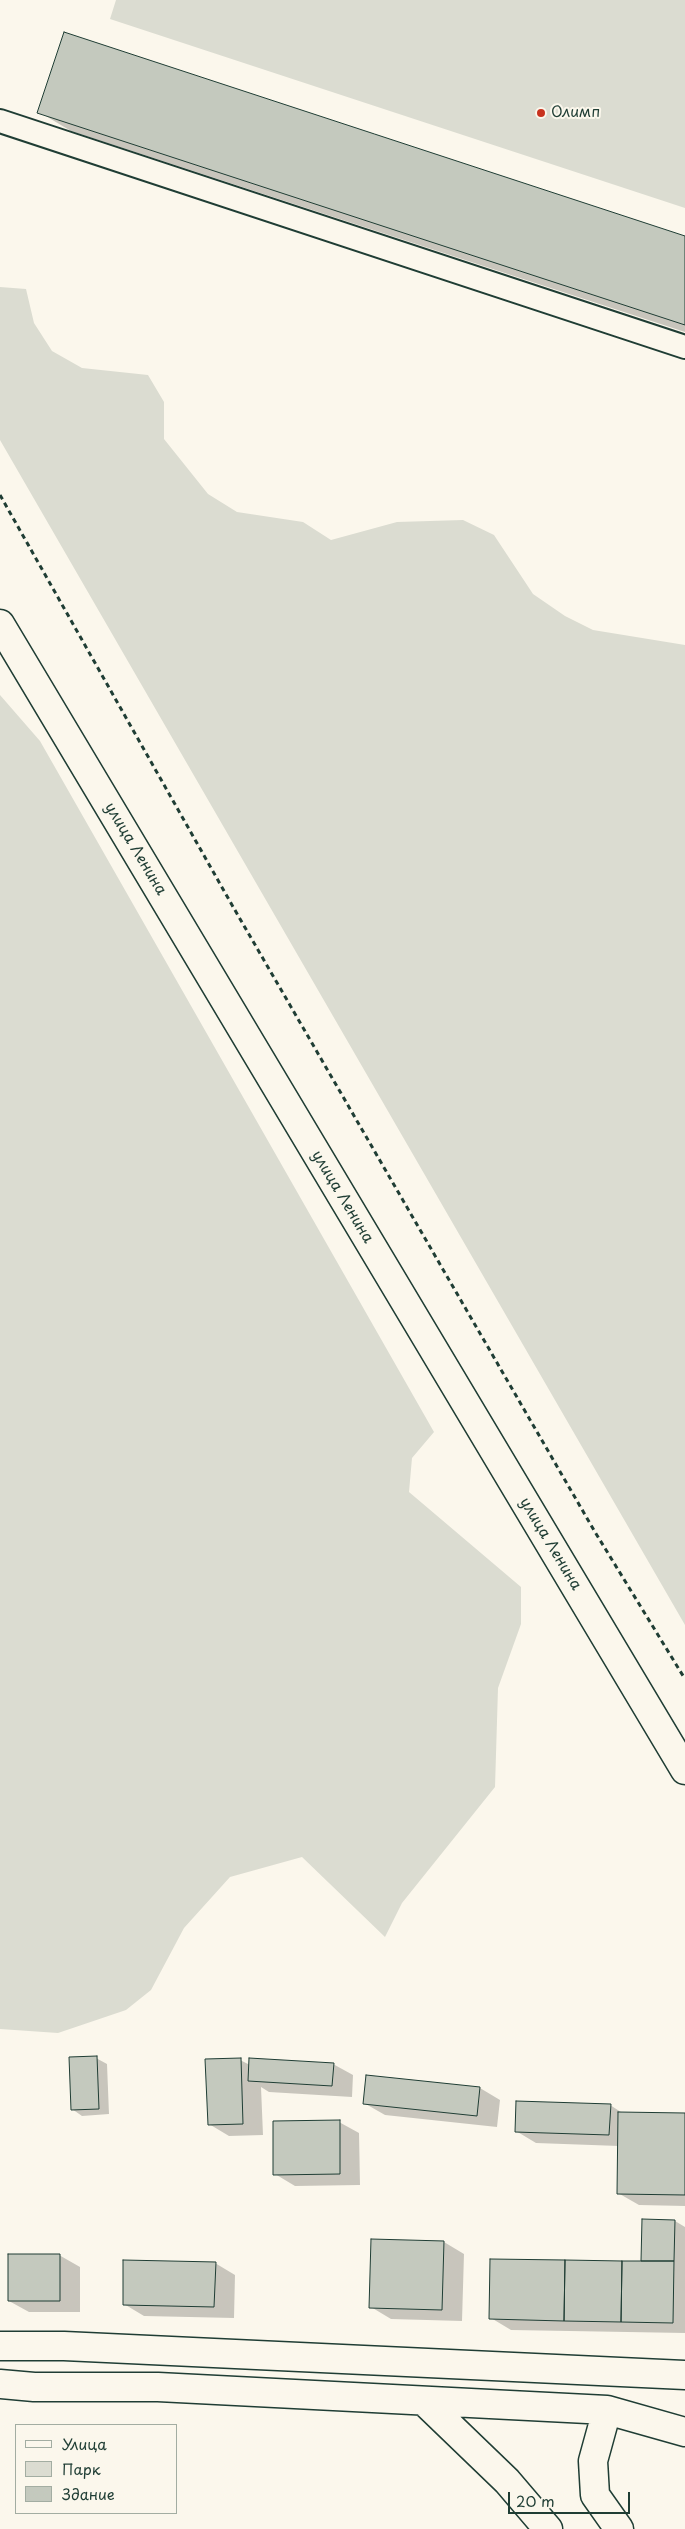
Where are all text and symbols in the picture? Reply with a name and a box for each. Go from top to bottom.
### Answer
place label: Олимп [551,104,600,122]
marker: Олимп [535,107,547,119]
street label: улица Ленина [100,799,170,899]
street label: улица Ленина [307,1147,377,1247]
street label: улица Ленина [515,1494,585,1594]
legend [15,2424,178,2514]
text: Улица [62,2432,107,2455]
text: Парк [62,2457,101,2480]
text: Здание [62,2482,115,2505]
scale bar [510,2482,632,2514]
text: 20 m [516,2489,555,2512]

